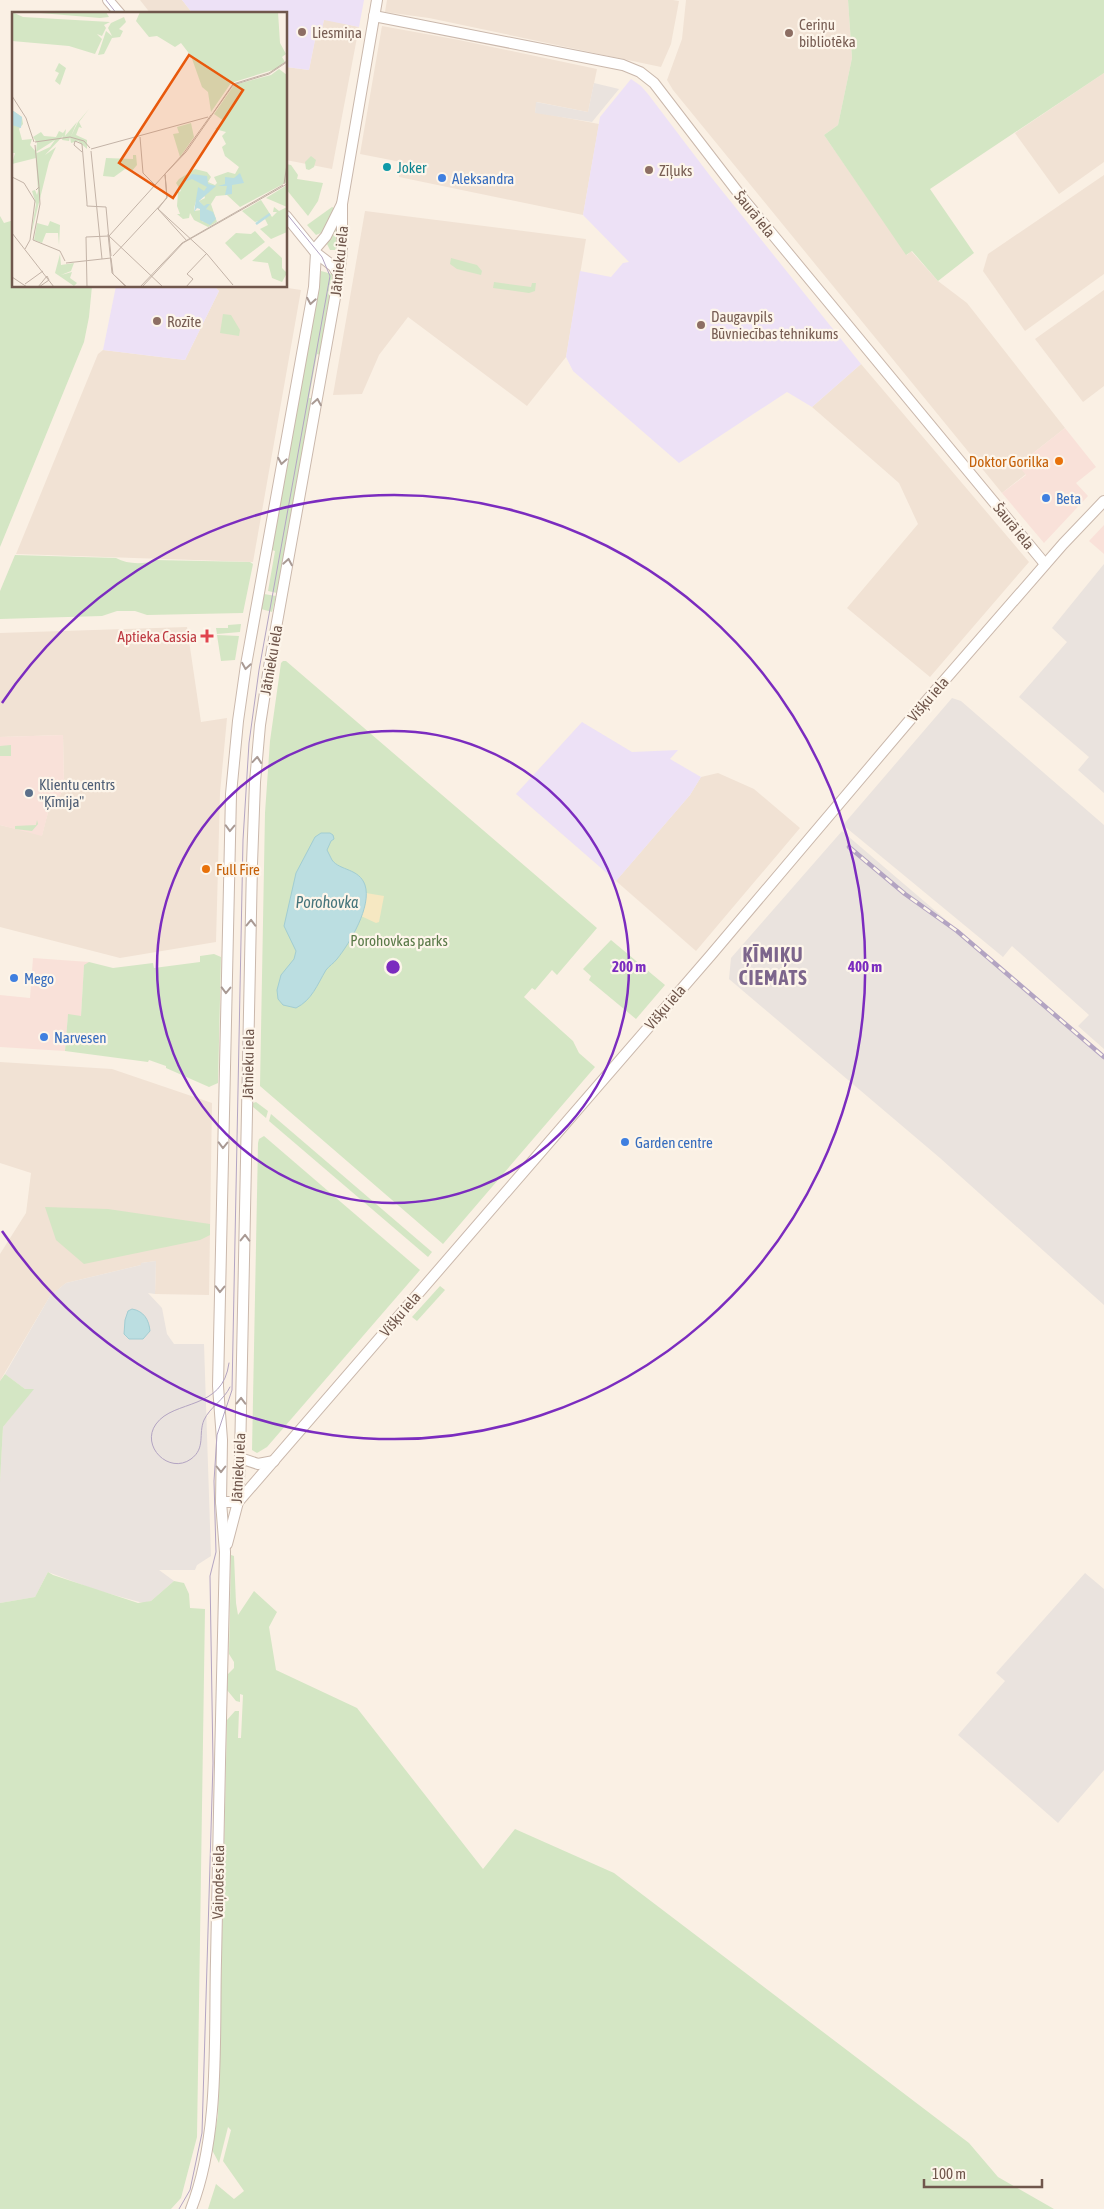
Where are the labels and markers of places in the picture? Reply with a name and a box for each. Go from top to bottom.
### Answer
place label: Ceriņu bibliotēka [799,16,856,50]
place label: Liesmiņa [312,24,362,41]
marker: Liesmiņa [296,26,308,38]
marker: Ceriņu bibliotēka [783,27,795,39]
place label: Joker [397,159,427,176]
marker: Joker [381,161,393,173]
place label: Zīļuks [659,162,692,179]
marker: Zīļuks [643,164,655,176]
place label: Aleksandra [452,170,514,187]
marker: Aleksandra [436,172,448,184]
place label: Daugavpils Būvniecības tehnikums [711,308,838,342]
place label: Rozīte [167,313,201,330]
marker: Rozīte [151,315,163,327]
marker: Daugavpils Būvniecības tehnikums [695,319,707,331]
place label: Doktor Gorilka [969,453,1049,470]
marker: Doktor Gorilka [1053,455,1065,467]
place label: Beta [1056,490,1081,507]
marker: Beta [1040,492,1052,504]
place label: Aptieka Cassia [118,628,197,645]
marker: Aptieka Cassia [201,630,213,642]
place label: Klientu centrs "Ķīmija" [39,776,115,810]
marker: Klientu centrs "Ķīmija" [23,787,35,799]
place label: Full Fire [216,861,260,878]
marker: Full Fire [200,863,212,875]
centre of rings [384,958,402,976]
place label: Mego [24,970,54,987]
marker: Mego [8,972,20,984]
place label: Narvesen [54,1029,106,1046]
marker: Narvesen [38,1031,50,1043]
place label: Garden centre [635,1134,713,1151]
marker: Garden centre [619,1136,631,1148]

